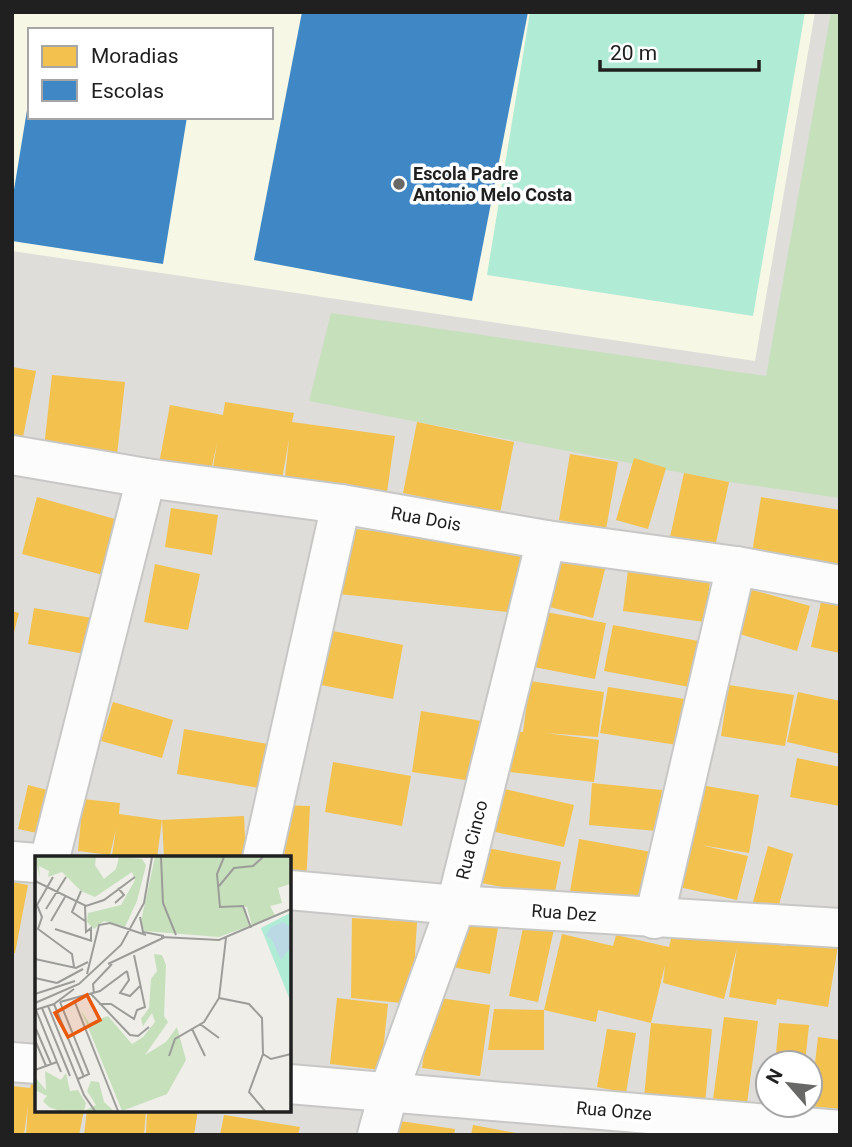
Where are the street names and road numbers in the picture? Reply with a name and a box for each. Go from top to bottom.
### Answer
street label: Rua Dois [389,502,463,535]
street label: Rua Cinco [452,798,492,882]
street label: Rua Dez [531,900,598,925]
street label: Rua Onze [575,1097,653,1124]

